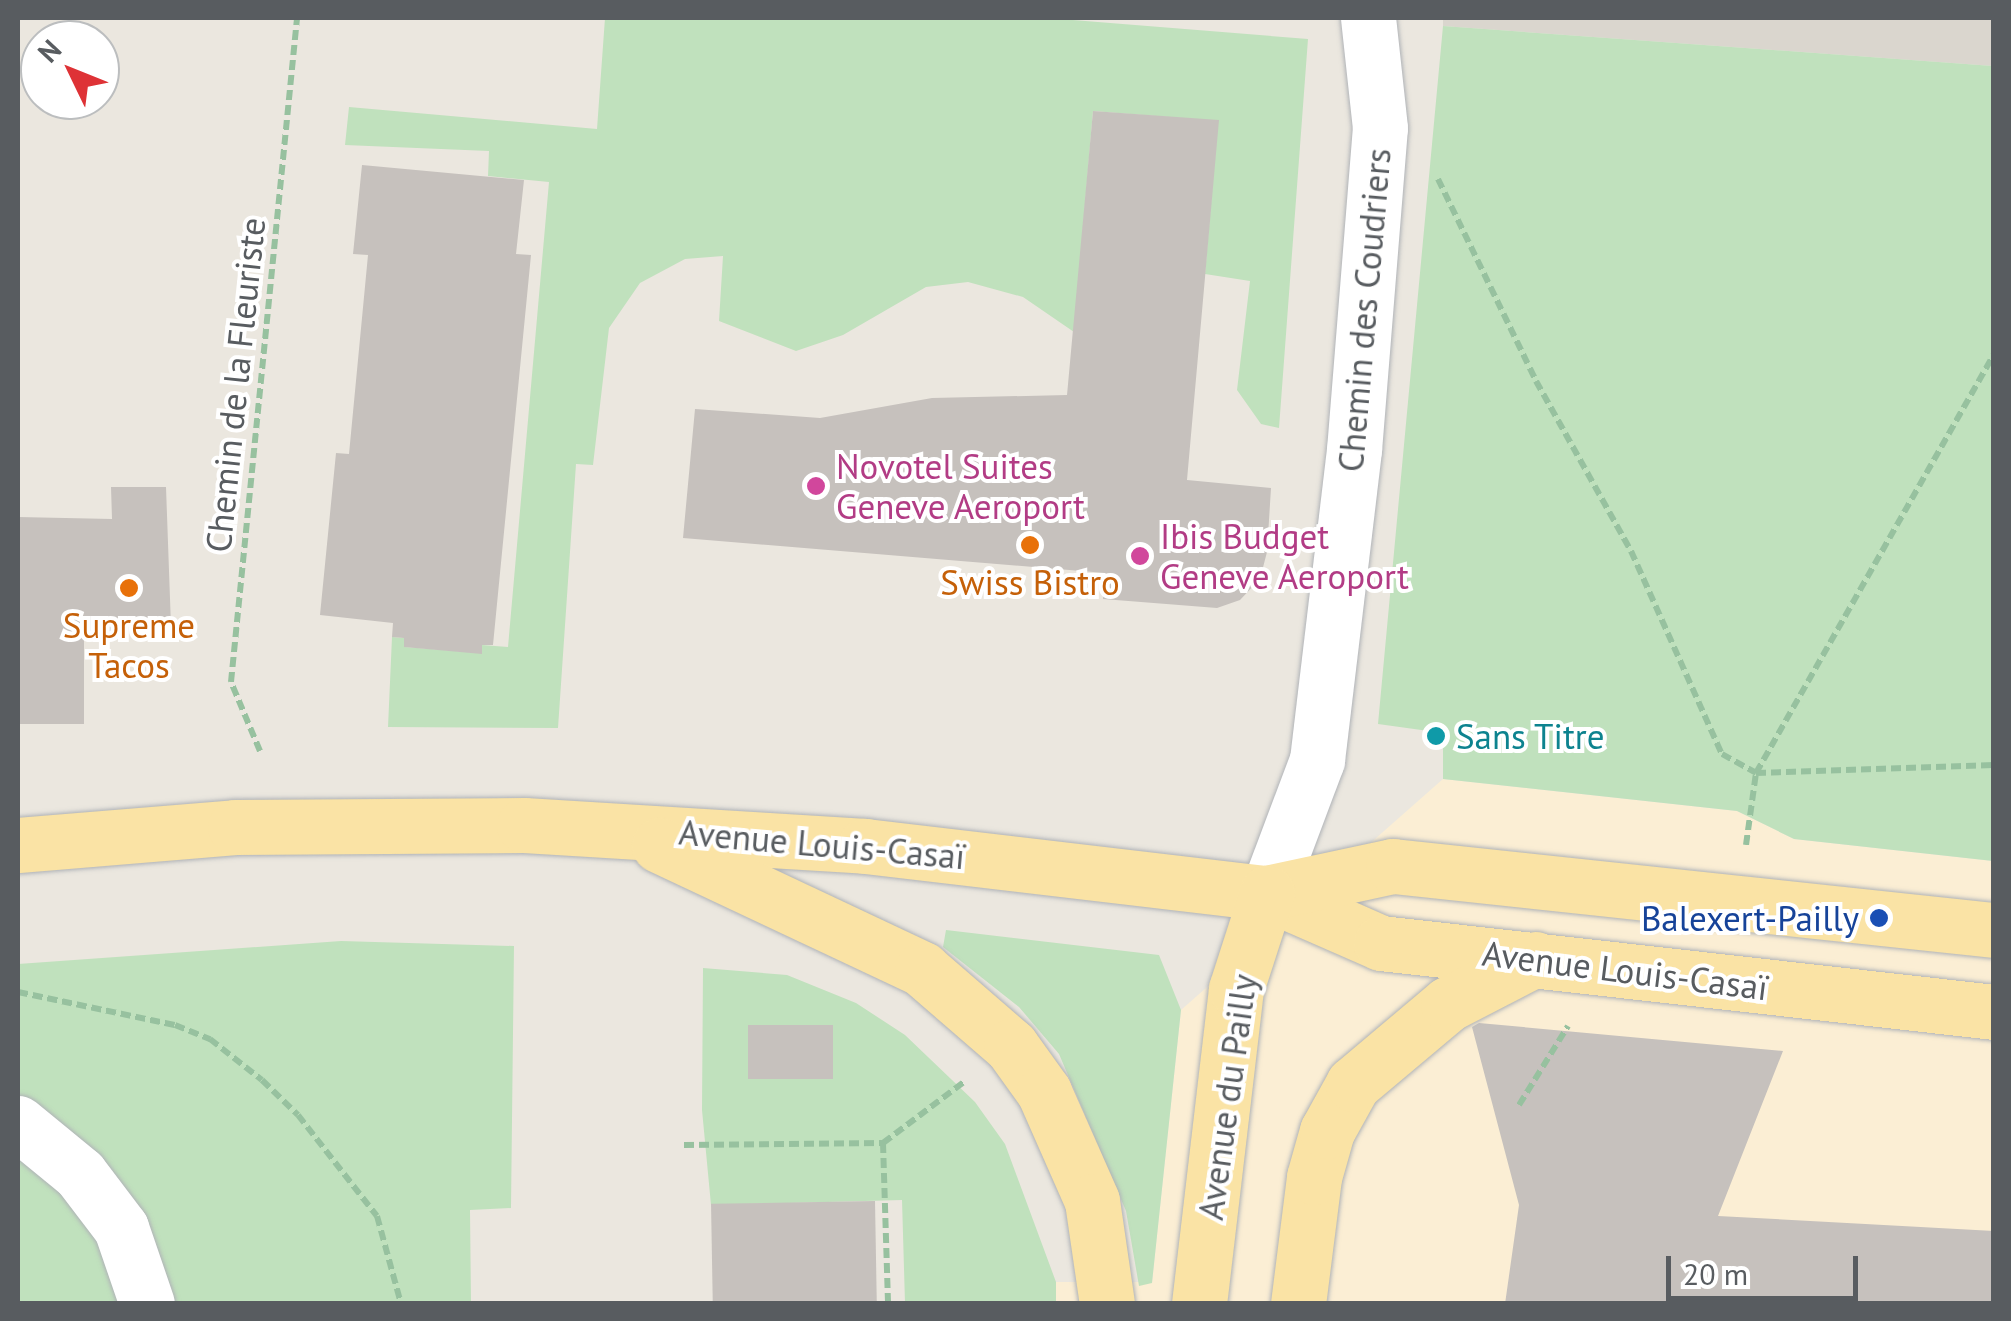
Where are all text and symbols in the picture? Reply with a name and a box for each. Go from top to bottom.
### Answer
north arrow [20,20,120,120]
text: N [29,31,69,70]
street label: Chemin des Coudriers [1329,146,1399,474]
street label: Chemin de la Fleuriste [197,216,273,554]
place label: Novotel Suites Geneve Aeroport [836,445,1086,527]
marker: Novotel Suites Geneve Aeroport [805,475,827,497]
place label: Ibis Budget Geneve Aeroport [1160,515,1410,597]
marker: Swiss Bistro [1019,534,1041,556]
marker: Ibis Budget Geneve Aeroport [1129,545,1151,567]
place label: Swiss Bistro [940,561,1120,603]
marker: Supreme Tacos [118,577,140,599]
place label: Supreme Tacos [63,604,195,686]
place label: Sans Titre [1456,715,1606,757]
marker: Sans Titre [1425,725,1447,747]
street label: Avenue Louis-Casaï [677,811,967,877]
place label: Balexert-Pailly [1641,897,1859,939]
marker: Balexert-Pailly [1868,907,1890,929]
street label: Avenue Louis-Casaï [1480,932,1770,1008]
street label: Avenue du Pailly [1189,972,1265,1222]
scale bar [1671,1236,1864,1298]
text: 20 m [1683,1254,1748,1293]

